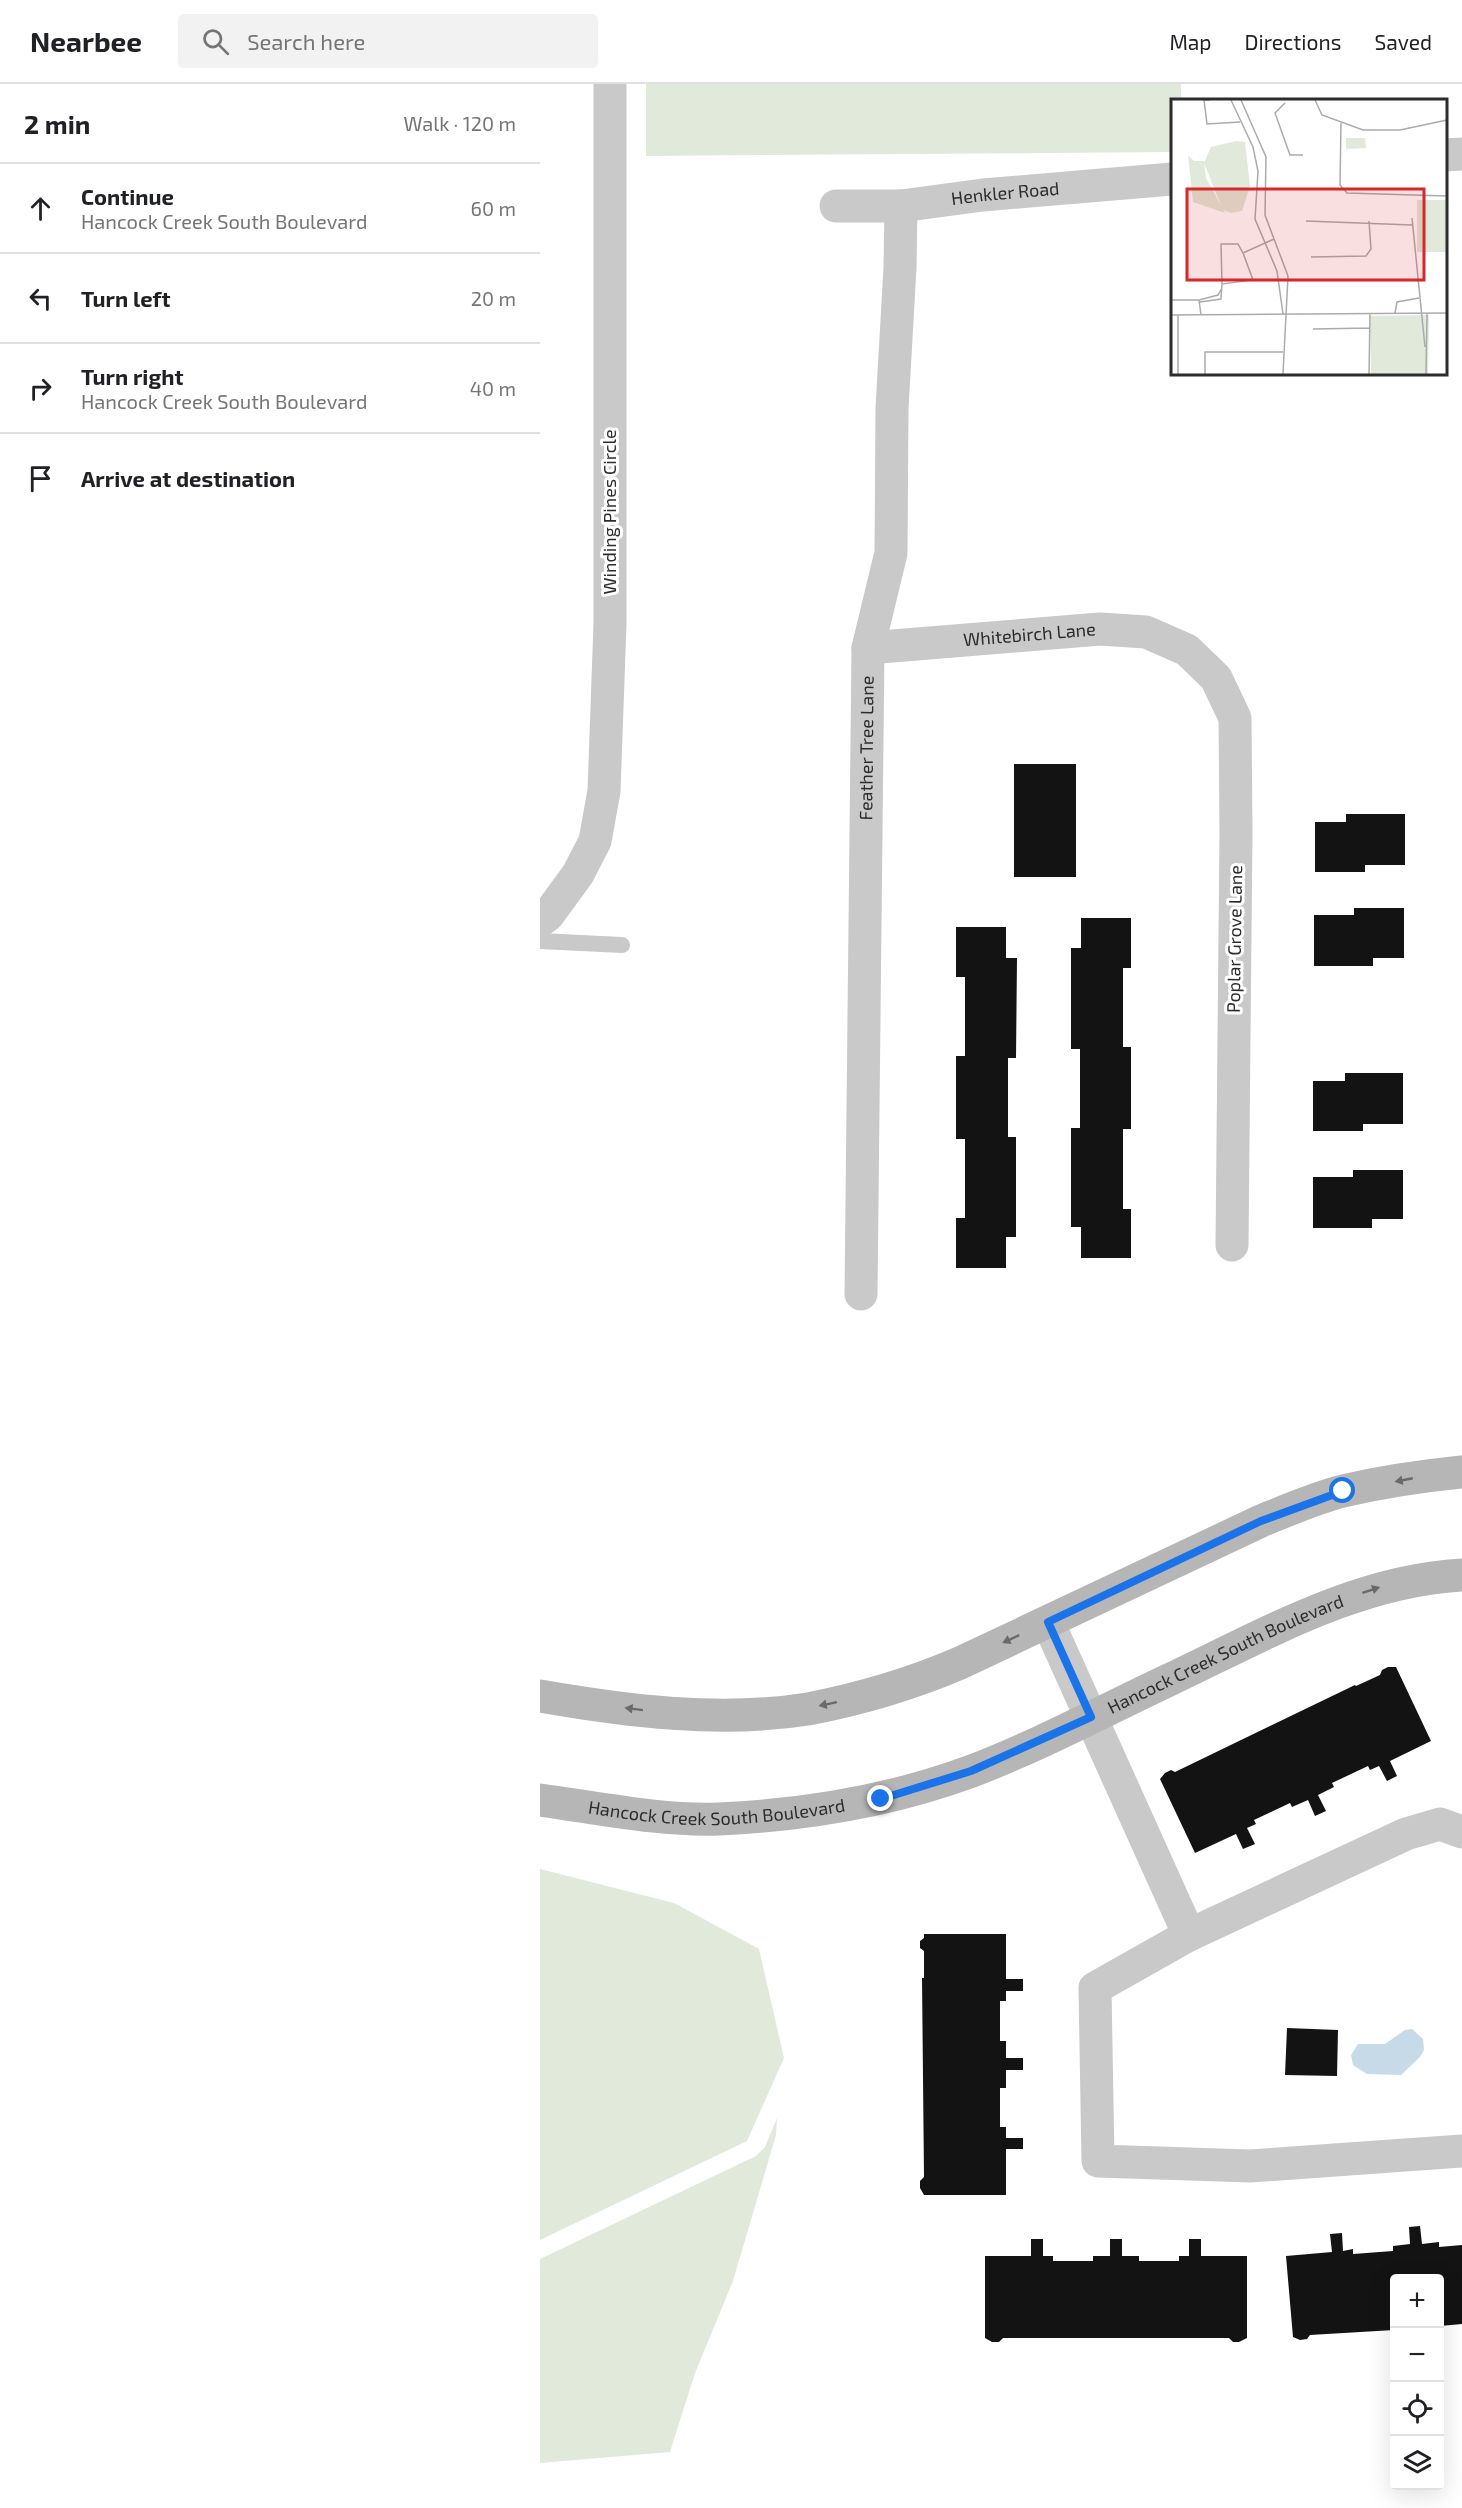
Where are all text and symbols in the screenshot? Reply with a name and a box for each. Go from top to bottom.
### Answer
search box [178,14,598,68]
text: Nearbee [30,24,142,58]
icon: search [199,25,232,58]
text: Search here [247,28,365,54]
text: Map [1169,29,1212,54]
text: Directions [1245,29,1341,54]
text: Saved [1374,29,1432,54]
inset map [1171,99,1447,375]
text: 2 min [24,108,90,139]
text: Walk · 120 m [404,111,516,135]
street label: Henkler Road [950,177,1060,209]
text: Continue [81,183,174,209]
icon: ahead [24,192,57,225]
text: 60 m [471,196,516,220]
text: Hancock Creek South Boulevard [81,209,367,233]
icon: left [24,282,57,315]
text: Turn left [81,285,170,311]
text: 20 m [471,286,516,310]
text: Turn right [81,363,183,389]
icon: right [24,372,57,405]
text: 40 m [470,376,516,400]
text: Hancock Creek South Boulevard [81,389,367,413]
street label: Winding Pines Circle [598,429,620,595]
icon: arrive [24,462,57,495]
text: Arrive at destination [81,465,295,491]
street label: Whitebirch Lane [962,617,1096,650]
street label: Feather Tree Lane [854,675,878,821]
street label: Poplar Grove Lane [1222,865,1246,1013]
one-way arrow [1394,1476,1413,1485]
route start [1329,1477,1355,1503]
one-way arrow [1363,1585,1381,1595]
street label: Hancock Creek South Boulevard [1104,1589,1346,1718]
one-way arrow [1002,1635,1019,1644]
one-way arrow [818,1700,837,1709]
one-way arrow [624,1704,643,1713]
route end [867,1785,893,1811]
street label: Hancock Creek South Boulevard [587,1793,847,1829]
map controls [1390,2274,1444,2490]
button: + [1390,2274,1444,2328]
button: − [1390,2328,1444,2382]
button: locate [1390,2382,1444,2436]
button: layers [1390,2436,1444,2490]

